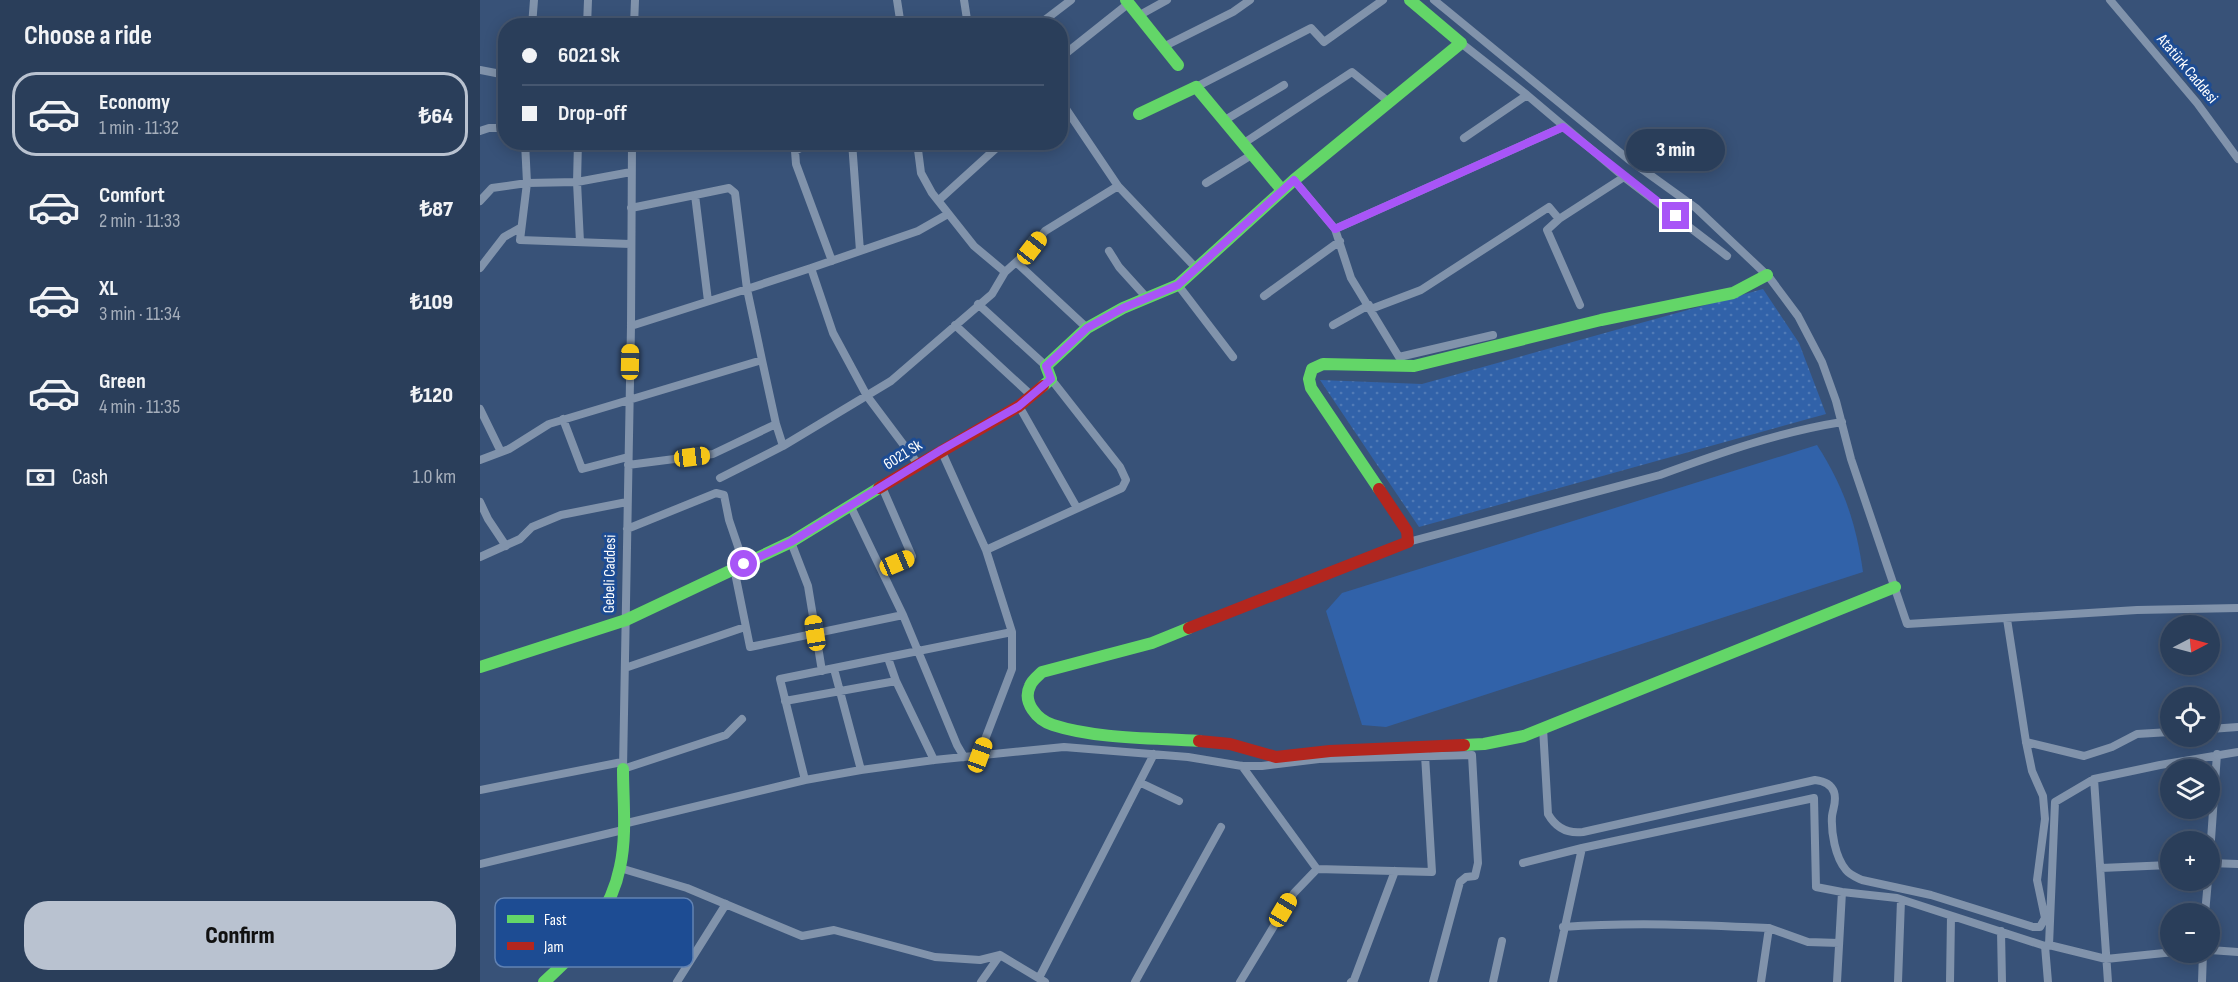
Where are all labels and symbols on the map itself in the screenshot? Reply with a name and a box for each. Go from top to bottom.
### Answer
street label: Atatürk Caddesi [2152,30,2222,108]
callout: 3 min [1626,129,1726,171]
route end [1662,202,1689,229]
car [1014,228,1050,268]
car [621,344,639,380]
street label: 6021 Sk [880,436,926,474]
car [673,446,711,468]
street label: Gebeli Caddesi [600,535,620,613]
car [877,548,917,578]
route start [730,550,757,577]
car [803,614,827,652]
north arrow [2160,615,2220,675]
car [965,735,995,775]
car [1266,890,1300,930]
legend [495,898,693,967]
text: Fast [544,911,567,930]
text: Jam [543,938,564,957]

